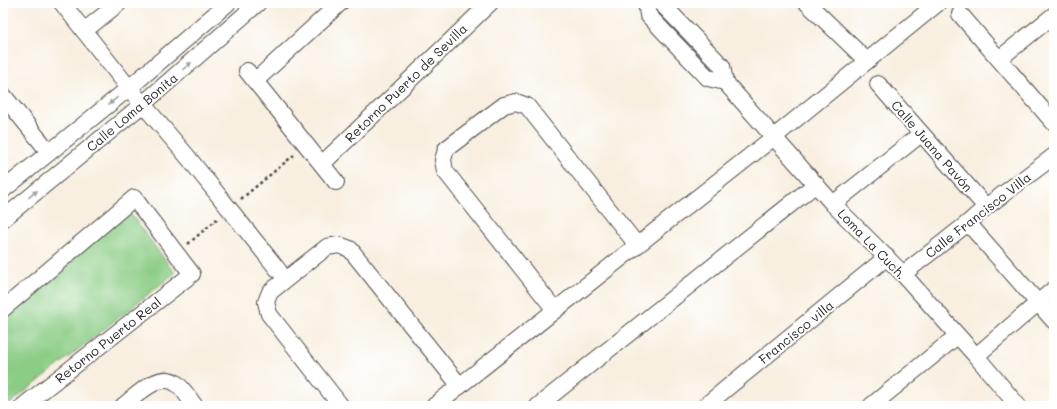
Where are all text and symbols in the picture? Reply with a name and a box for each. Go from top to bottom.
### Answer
street label: Retorno Puerto de Sevilla [341,20,471,146]
one-way arrow [182,62,191,71]
street label: Calle Loma Bonita [83,68,181,155]
street label: Calle Juana Pavón [888,96,977,195]
one-way arrow [108,97,119,105]
street label: Calle Francisco Villa [921,168,1034,261]
one-way arrow [28,190,39,199]
street label: Loma La Cuch. [834,205,910,282]
street label: Retorno Puerto Real [51,293,164,386]
street label: Francisco villa [755,296,837,367]

